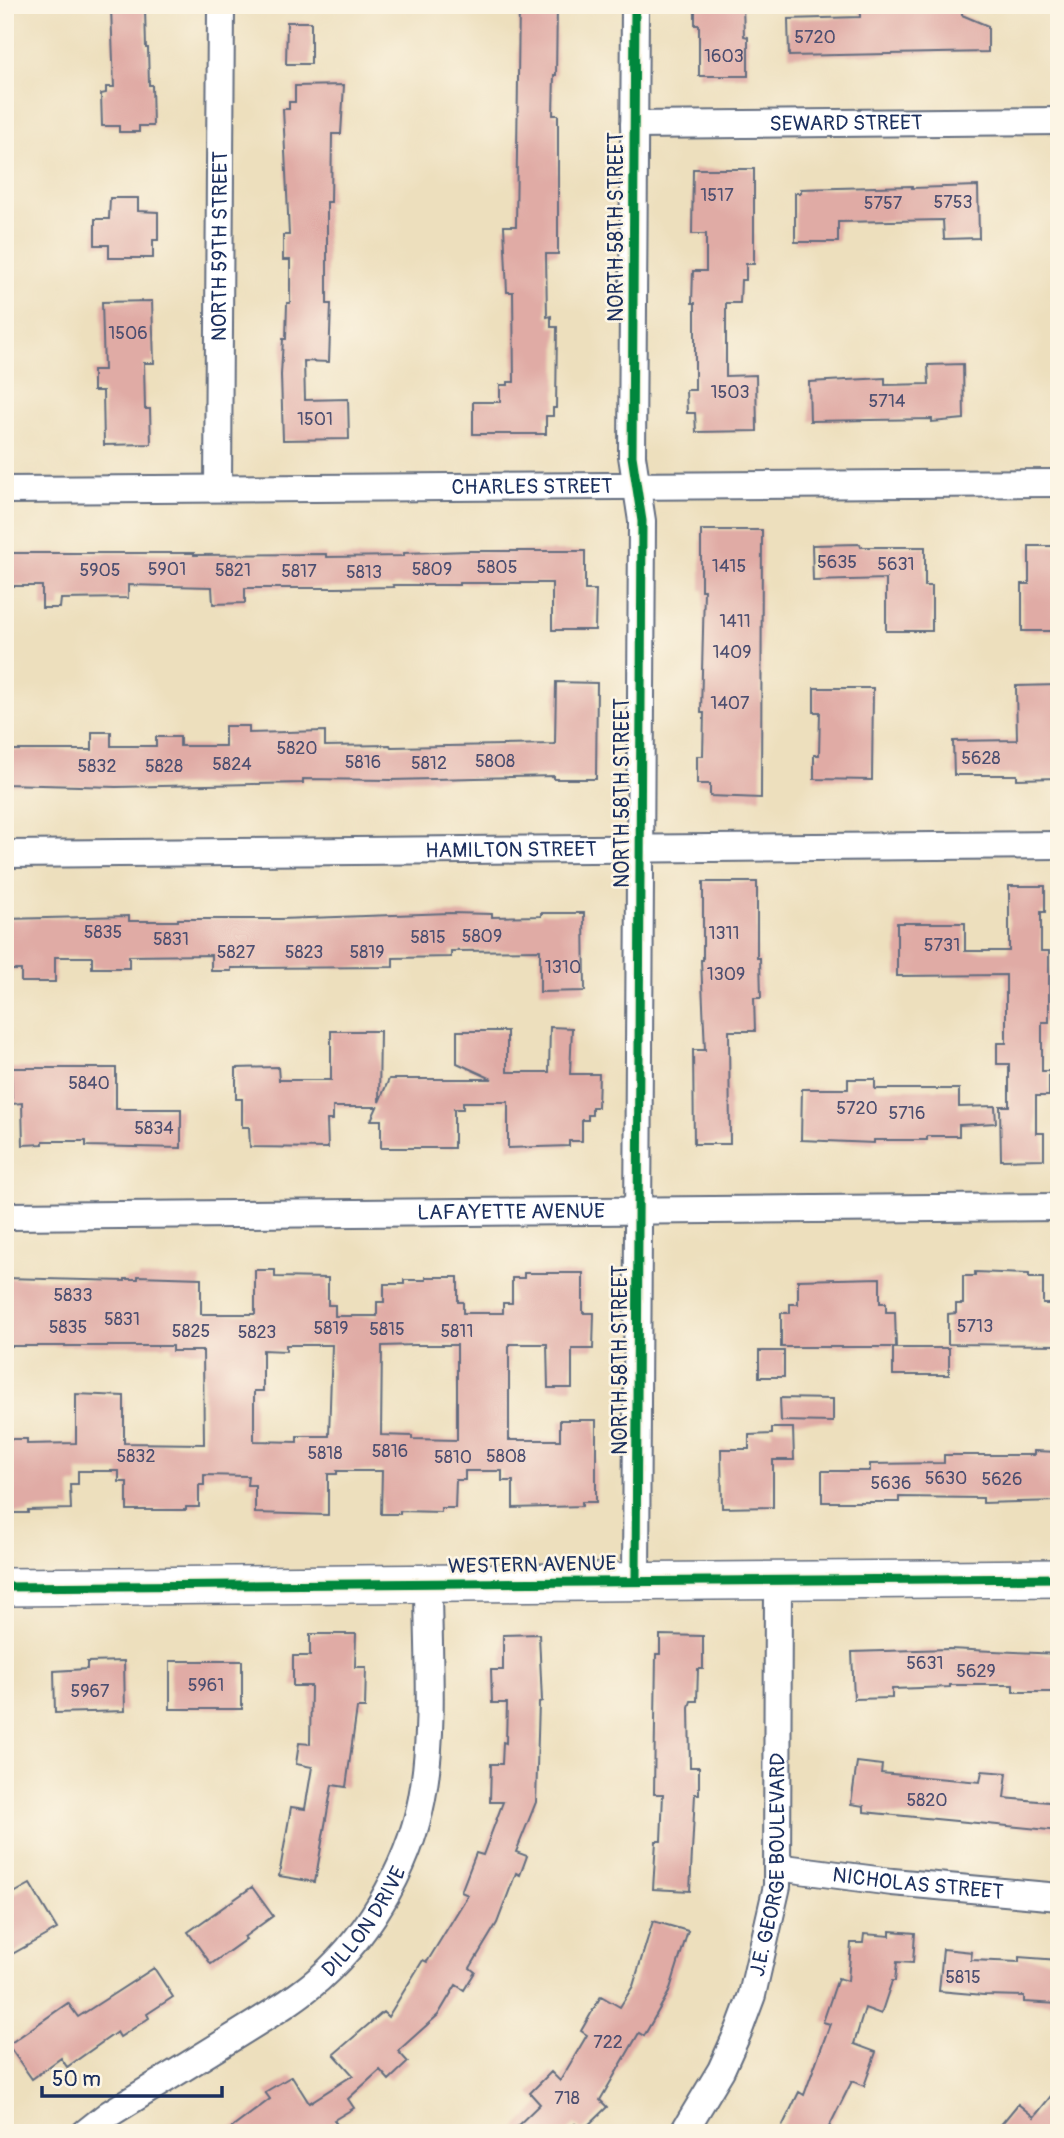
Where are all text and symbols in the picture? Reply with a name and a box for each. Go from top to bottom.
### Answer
house number: 5720 [794,26,836,49]
house number: 1603 [704,45,744,68]
street label: SEWARD STREET [769,109,923,137]
street label: NORTH 58TH STREET [603,132,630,322]
street label: NORTH 59TH STREET [205,150,234,341]
house number: 1517 [700,184,734,207]
house number: 5753 [933,191,973,214]
house number: 5757 [864,192,903,215]
house number: 1506 [108,322,148,345]
house number: 1503 [710,381,750,404]
house number: 5714 [869,390,906,413]
house number: 1501 [297,408,333,431]
street label: CHARLES STREET [451,472,613,501]
house number: 5635 [817,551,857,574]
house number: 5631 [877,553,915,576]
house number: 1415 [712,555,746,578]
house number: 5805 [477,556,517,579]
house number: 5901 [148,558,186,581]
house number: 5809 [412,558,452,581]
house number: 5905 [79,559,121,582]
house number: 5821 [215,559,251,582]
house number: 5817 [281,560,317,583]
house number: 5813 [346,561,382,584]
house number: 1411 [719,610,751,633]
house number: 1409 [712,641,752,664]
house number: 1407 [710,692,750,715]
street label: NORTH 58TH STREET [609,698,636,888]
house number: 5820 [276,737,318,760]
house number: 5628 [961,747,1001,770]
house number: 5808 [475,750,515,773]
house number: 5816 [345,751,381,774]
house number: 5812 [411,752,447,775]
house number: 5824 [212,753,252,776]
house number: 5832 [78,755,116,778]
house number: 5828 [145,755,183,778]
street label: HAMILTON STREET [425,835,597,864]
house number: 5835 [84,921,122,944]
house number: 1311 [708,922,740,945]
house number: 5809 [462,925,502,948]
house number: 5815 [410,926,446,949]
house number: 5831 [153,928,189,951]
house number: 5731 [924,934,960,957]
house number: 5827 [217,941,256,964]
house number: 5823 [285,941,323,964]
house number: 5819 [349,941,385,964]
house number: 1310 [545,956,581,979]
house number: 1309 [707,963,745,986]
house number: 5840 [68,1072,110,1095]
house number: 5720 [836,1097,878,1120]
house number: 5716 [889,1102,925,1125]
house number: 5834 [134,1117,174,1140]
street label: LAFAYETTE AVENUE [417,1197,605,1226]
street label: NORTH 58TH STREET [607,1265,634,1455]
house number: 5833 [54,1284,92,1307]
house number: 5831 [104,1308,140,1331]
house number: 5713 [957,1315,993,1338]
house number: 5835 [49,1316,87,1339]
house number: 5819 [313,1317,349,1340]
house number: 5815 [369,1318,405,1341]
house number: 5825 [172,1320,210,1343]
house number: 5811 [441,1320,473,1343]
house number: 5823 [238,1321,276,1344]
house number: 5816 [372,1440,408,1463]
house number: 5818 [308,1442,342,1465]
house number: 5832 [117,1445,155,1468]
house number: 5808 [486,1445,526,1468]
house number: 5810 [434,1446,472,1469]
house number: 5630 [925,1467,967,1490]
house number: 5626 [982,1468,1022,1491]
house number: 5636 [871,1472,911,1495]
street label: WESTERN AVENUE [448,1550,617,1580]
house number: 5631 [906,1652,944,1675]
house number: 5629 [956,1660,996,1683]
house number: 5961 [188,1674,224,1697]
house number: 5967 [71,1680,110,1703]
street label: J.E. GEORGE BOULEVARD [743,1753,791,1979]
house number: 5820 [906,1789,948,1812]
street label: NICHOLAS STREET [831,1861,1005,1905]
street label: DILLON DRIVE [316,1862,412,1983]
house number: 5815 [945,1966,981,1989]
house number: 722 [593,2031,623,2054]
scale bar [42,2054,222,2098]
text: 50 m [52,2066,101,2093]
house number: 718 [554,2087,580,2110]

